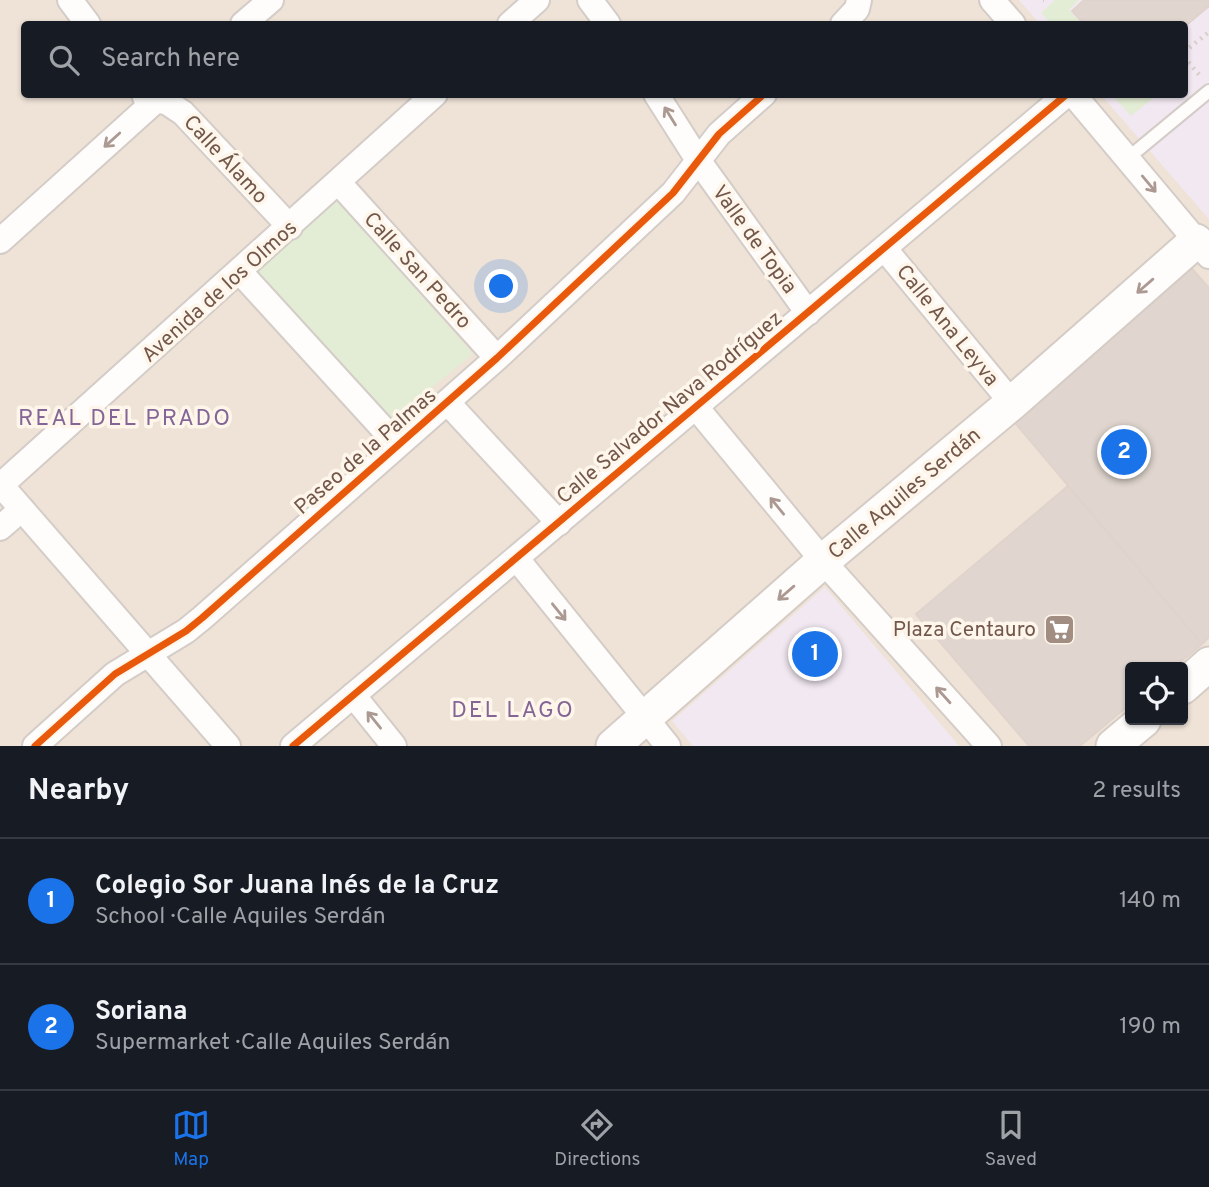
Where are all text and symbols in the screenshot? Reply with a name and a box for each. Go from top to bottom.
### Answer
search box [21,21,1188,98]
icon: search [45,41,83,79]
text: Search here [101,43,240,76]
one-way arrow [663,107,677,127]
street label: Calle Álamo [177,109,274,210]
one-way arrow [103,132,121,148]
one-way arrow [1141,174,1157,192]
street label: Valle de Topia [705,180,802,300]
street label: Calle San Pedro [357,207,477,335]
street label: Avenida de los Olmos [136,215,304,369]
street label: Calle Ana Leyva [889,260,1004,392]
your location [484,269,518,303]
one-way arrow [1136,278,1154,294]
street label: Calle Salvador Nava Rodríguez [551,306,788,511]
street label: Paseo de la Palmas [289,383,443,521]
district label: REAL DEL PRADO [18,405,232,434]
street label: Calle Aquiles Serdán [823,422,987,566]
pin: 2 [1101,426,1147,478]
one-way arrow [770,497,785,515]
one-way arrow [777,585,795,601]
one-way arrow [552,603,567,621]
supermarket icon: Plaza Centauro [1042,612,1076,646]
place label: Plaza Centauro [893,617,1036,644]
pin: 1 [792,628,838,680]
map controls [1125,662,1188,725]
button: locate [1125,662,1188,725]
one-way arrow [935,687,952,704]
district label: DEL LAGO [451,697,575,726]
one-way arrow [366,712,381,730]
text: Nearby [28,773,129,810]
text: 2 results [1092,777,1181,806]
text: Colegio Sor Juana Inés de la Cruz [95,870,499,903]
text: 1 [46,887,56,916]
text: 140 m [1119,887,1181,916]
text: School · Calle Aquiles Serdán [95,903,386,932]
text: Soriana [95,996,188,1029]
text: 2 [44,1013,58,1042]
text: 190 m [1119,1013,1181,1042]
text: Supermarket · Calle Aquiles Serdán [95,1029,450,1058]
tab: Map [172,1106,210,1172]
tab: Directions [554,1106,641,1172]
tab: Saved [985,1106,1037,1172]

